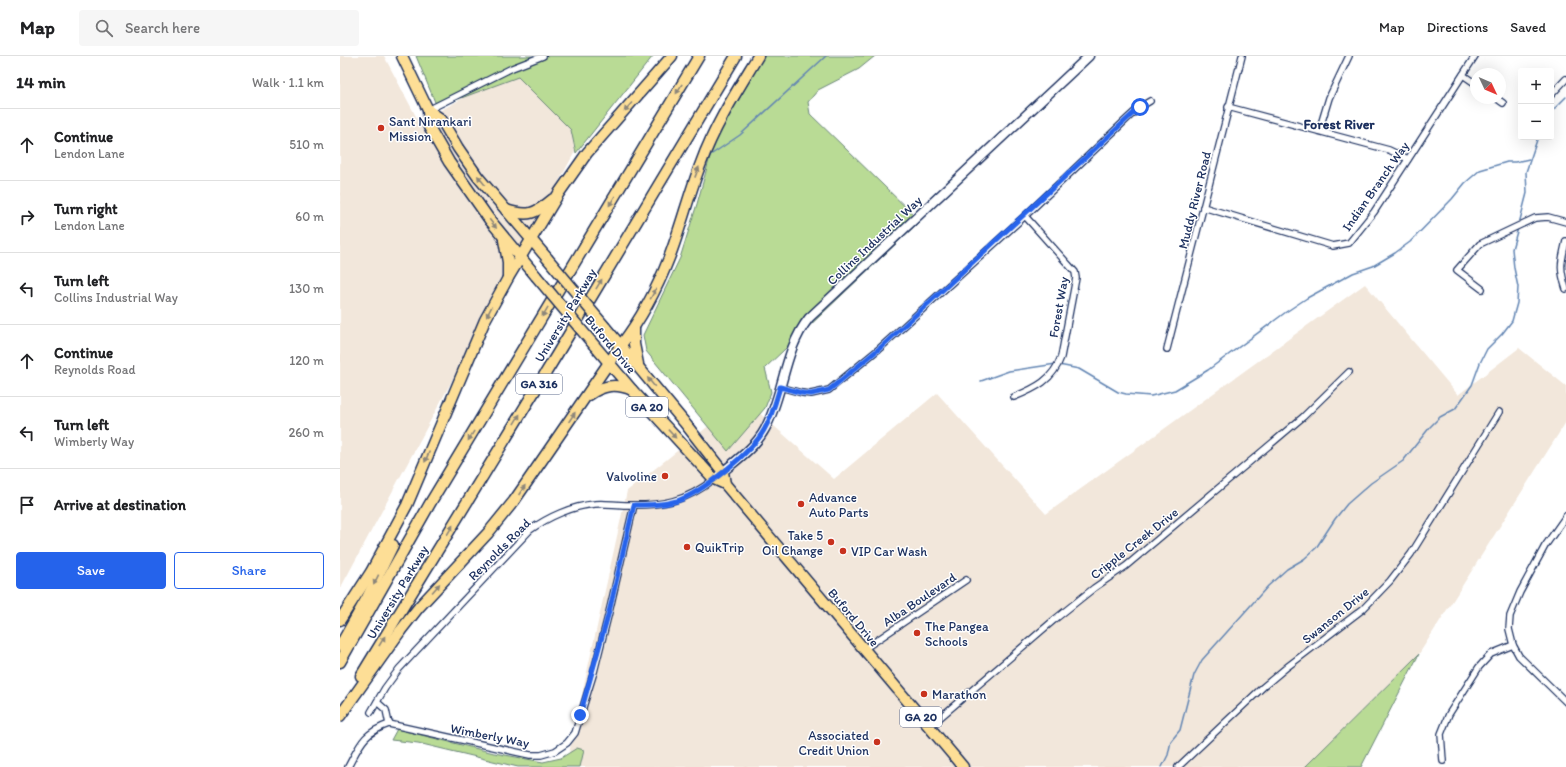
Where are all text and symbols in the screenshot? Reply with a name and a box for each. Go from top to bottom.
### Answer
search box [79,10,359,46]
text: Map [20,16,55,39]
icon: search [93,17,115,39]
text: Search here [125,19,200,37]
text: Map [1379,19,1405,36]
text: Directions [1427,19,1488,36]
text: Saved [1510,19,1546,36]
north arrow [1470,68,1506,104]
map controls [1518,68,1554,140]
button: + [1518,68,1554,104]
text: 14 min [16,72,66,92]
text: Walk · 1.1 km [252,75,324,90]
one-way arrow [676,83,683,95]
route start [1131,98,1149,116]
one-way arrow [623,102,633,112]
button: − [1518,104,1554,140]
place label: Sant Nirankari Mission [389,114,471,144]
district label: Forest River [1303,116,1375,133]
marker: Sant Nirankari Mission [376,123,386,133]
text: Continue [54,128,113,146]
icon: ahead [16,134,38,156]
text: 510 m [289,137,324,152]
street label: Indian Branch Way [1339,139,1412,234]
text: Lendon Lane [54,146,125,161]
street label: Muddy River Road [1175,150,1214,251]
one-way arrow [695,166,701,178]
one-way arrow [477,174,486,185]
street label: Collins Industrial Way [824,193,925,288]
one-way arrow [609,195,616,207]
text: Turn right [54,200,118,218]
icon: right [16,206,38,228]
text: 60 m [295,209,324,224]
text: Lendon Lane [54,218,125,233]
one-way arrow [488,218,497,229]
street label: University Parkway [532,266,599,365]
text: Turn left [54,272,109,290]
street label: Forest Way [1046,275,1071,339]
icon: left [16,278,38,300]
one-way arrow [595,278,602,290]
text: 130 m [289,281,324,296]
one-way arrow [650,288,656,300]
text: Collins Industrial Way [54,290,178,305]
one-way arrow [486,306,492,318]
one-way arrow [542,306,549,318]
street label: Buford Drive [582,312,639,376]
text: Continue [54,344,113,362]
icon: ahead [16,350,38,372]
text: 120 m [289,353,324,368]
text: Reynolds Road [54,362,135,377]
road number: GA 316 [516,374,562,394]
one-way arrow [647,377,656,388]
road number: GA 20 [626,397,668,417]
one-way arrow [568,412,576,422]
one-way arrow [514,413,521,425]
text: Turn left [54,416,109,434]
icon: left [16,422,38,444]
text: 260 m [288,425,324,440]
one-way arrow [668,428,677,439]
one-way arrow [468,430,475,442]
text: Wimberly Way [54,434,134,449]
one-way arrow [424,452,430,464]
place label: Valvoline [606,469,657,484]
marker: Valvoline [660,471,670,481]
one-way arrow [518,484,526,495]
place label: Advance Auto Parts [809,490,869,520]
icon: arrive [16,494,38,516]
text: Arrive at destination [54,496,186,514]
marker: Advance Auto Parts [796,499,806,509]
street label: Cripple Creek Drive [1087,504,1181,582]
street label: Reynolds Road [465,515,533,583]
one-way arrow [446,524,453,536]
place label: Take 5 Oil Change [762,528,823,558]
marker: Take 5 Oil Change [826,537,836,547]
place label: QuikTrip [695,540,744,555]
marker: QuikTrip [682,542,692,552]
street label: University Parkway [364,543,431,642]
place label: VIP Car Wash [851,544,927,559]
marker: VIP Car Wash [838,546,848,556]
button: Save [16,552,166,589]
button: Share [174,552,324,589]
street label: Alba Boulevard [880,569,959,629]
one-way arrow [373,574,379,586]
one-way arrow [432,582,441,593]
street label: Swanson Drive [1299,584,1372,647]
street label: Buford Drive [825,585,882,649]
place label: The Pangea Schools [925,619,989,649]
marker: The Pangea Schools [912,628,922,638]
one-way arrow [378,636,386,646]
place label: Marathon [932,687,987,702]
marker: Marathon [919,689,929,699]
route end [571,706,589,724]
road number: GA 20 [900,707,942,727]
street label: Wimberly Way [449,720,531,751]
place label: Associated Credit Union [798,728,869,758]
marker: Associated Credit Union [872,737,882,747]

